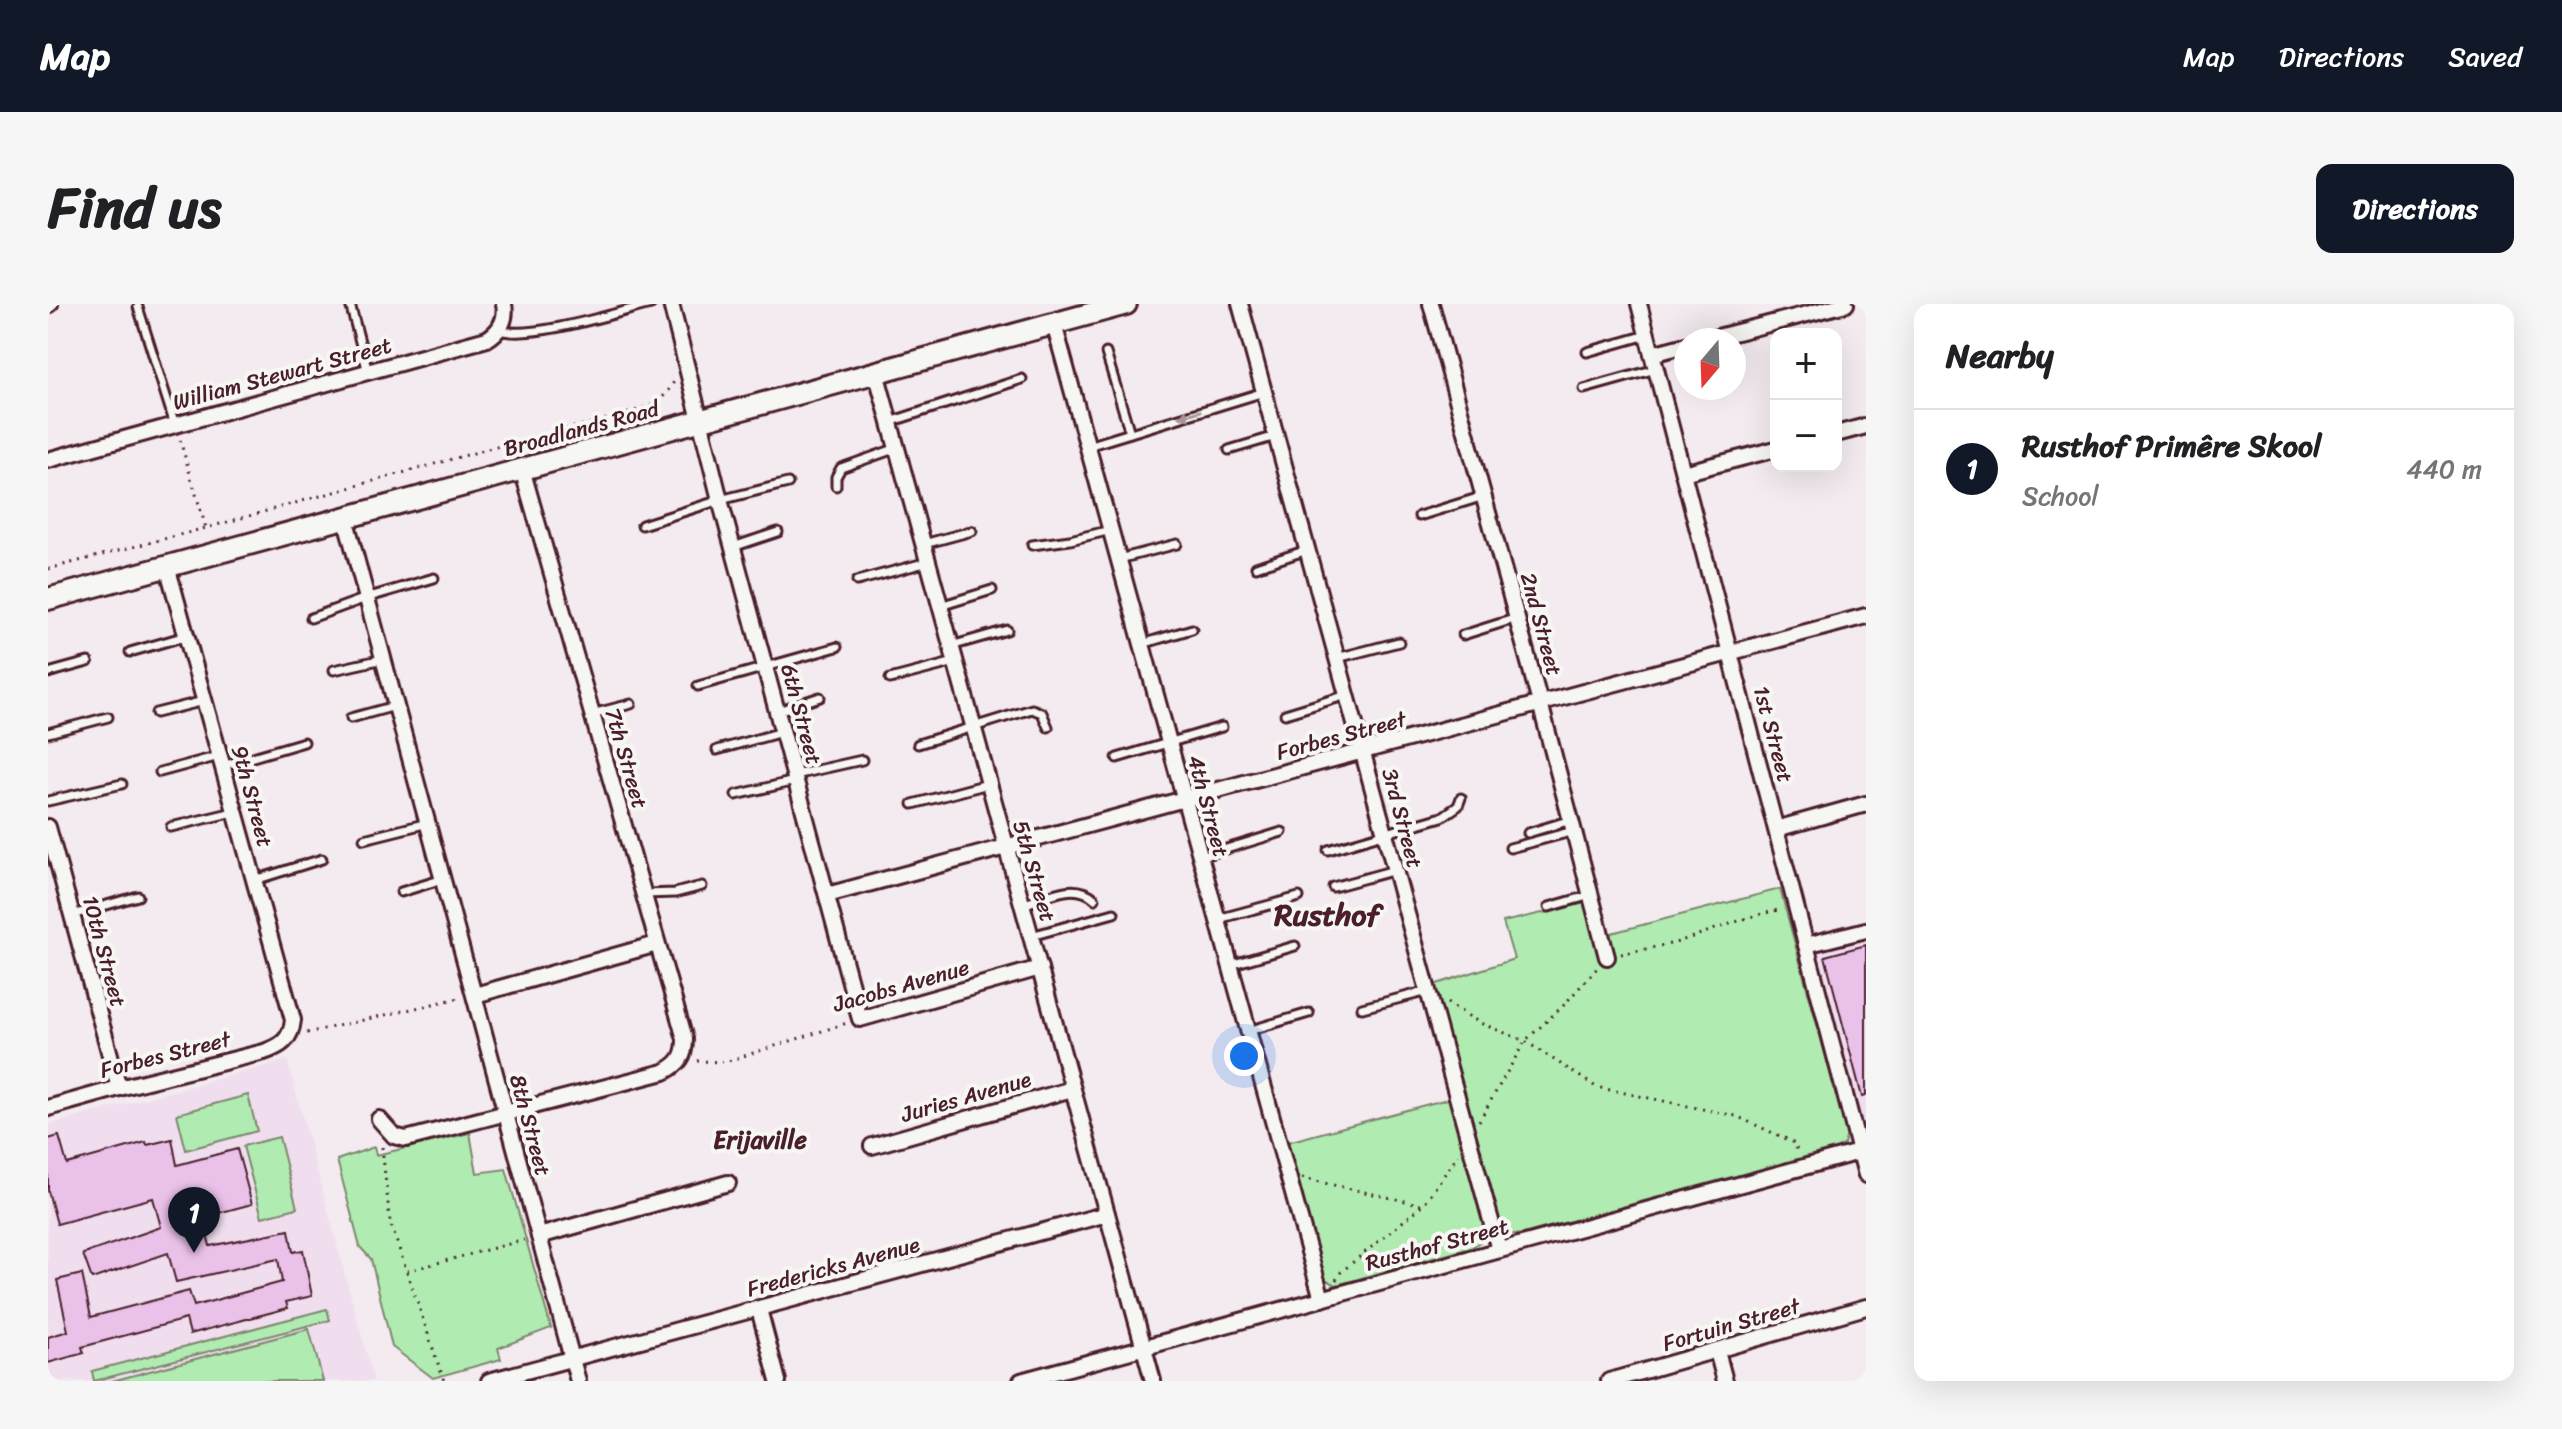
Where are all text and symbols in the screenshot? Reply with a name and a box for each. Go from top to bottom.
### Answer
text: Map [40,23,110,90]
text: Map [2183,32,2235,81]
text: Directions [2279,32,2404,81]
text: Saved [2448,32,2522,81]
text: Find us [48,159,221,258]
button: Directions [2316,164,2514,253]
street label: William Stewart Street [168,325,396,421]
text: Nearby [1946,326,2054,386]
north arrow [1674,328,1746,400]
map controls [1770,328,1842,472]
button: + [1770,328,1842,400]
street label: Broadlands Road [499,389,665,468]
button: − [1770,400,1842,472]
one-way arrow [1177,408,1201,421]
text: Rusthof Primêre Skool [2022,419,2321,473]
text: 1 [1966,446,1978,492]
text: 440 m [2406,446,2482,492]
text: School [2022,473,2099,519]
street label: 2nd Street [1509,568,1574,681]
street label: 6th Street [769,659,834,769]
street label: 1st Street [1742,681,1805,787]
street label: Forbes Street [1272,699,1412,772]
street label: 7th Street [594,703,660,814]
street label: 9th Street [220,741,285,852]
street label: 4th Street [1176,751,1241,862]
street label: 3rd Street [1370,764,1435,873]
street label: 5th Street [1001,816,1068,927]
district label: Rusthof [1273,888,1384,942]
street label: 10th Street [71,891,138,1012]
street label: Jacobs Avenue [827,947,974,1024]
street label: Forbes Street [96,1019,236,1090]
your location [1224,1036,1264,1076]
street label: Juries Avenue [895,1059,1036,1134]
street label: 8th Street [498,1070,563,1181]
district label: Erijaville [713,1119,807,1161]
pin: 1 [168,1187,220,1253]
street label: Rusthof Street [1361,1207,1514,1282]
street label: Fredericks Avenue [742,1225,924,1308]
street label: Fortuin Street [1658,1286,1805,1363]

